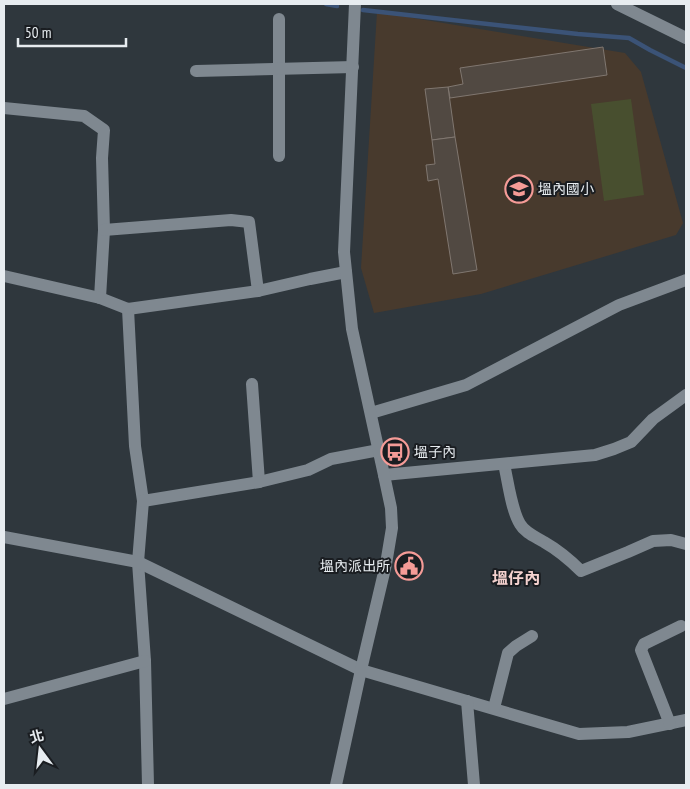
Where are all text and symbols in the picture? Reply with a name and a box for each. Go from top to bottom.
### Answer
scale bar [18,15,125,47]
text: 50 m [25,23,51,42]
school or university icon: 塭內國小 [504,174,534,204]
place label: 塭內國小 [538,180,594,198]
bus stop icon: 塭子內 [380,437,410,467]
place label: 塭子內 [414,443,456,461]
public building icon: 塭內派出所 [394,551,424,581]
place label: 塭內派出所 [320,557,390,575]
district label: 塭仔內 [492,568,540,588]
north arrow [15,724,65,774]
text: 北 [28,726,46,747]

